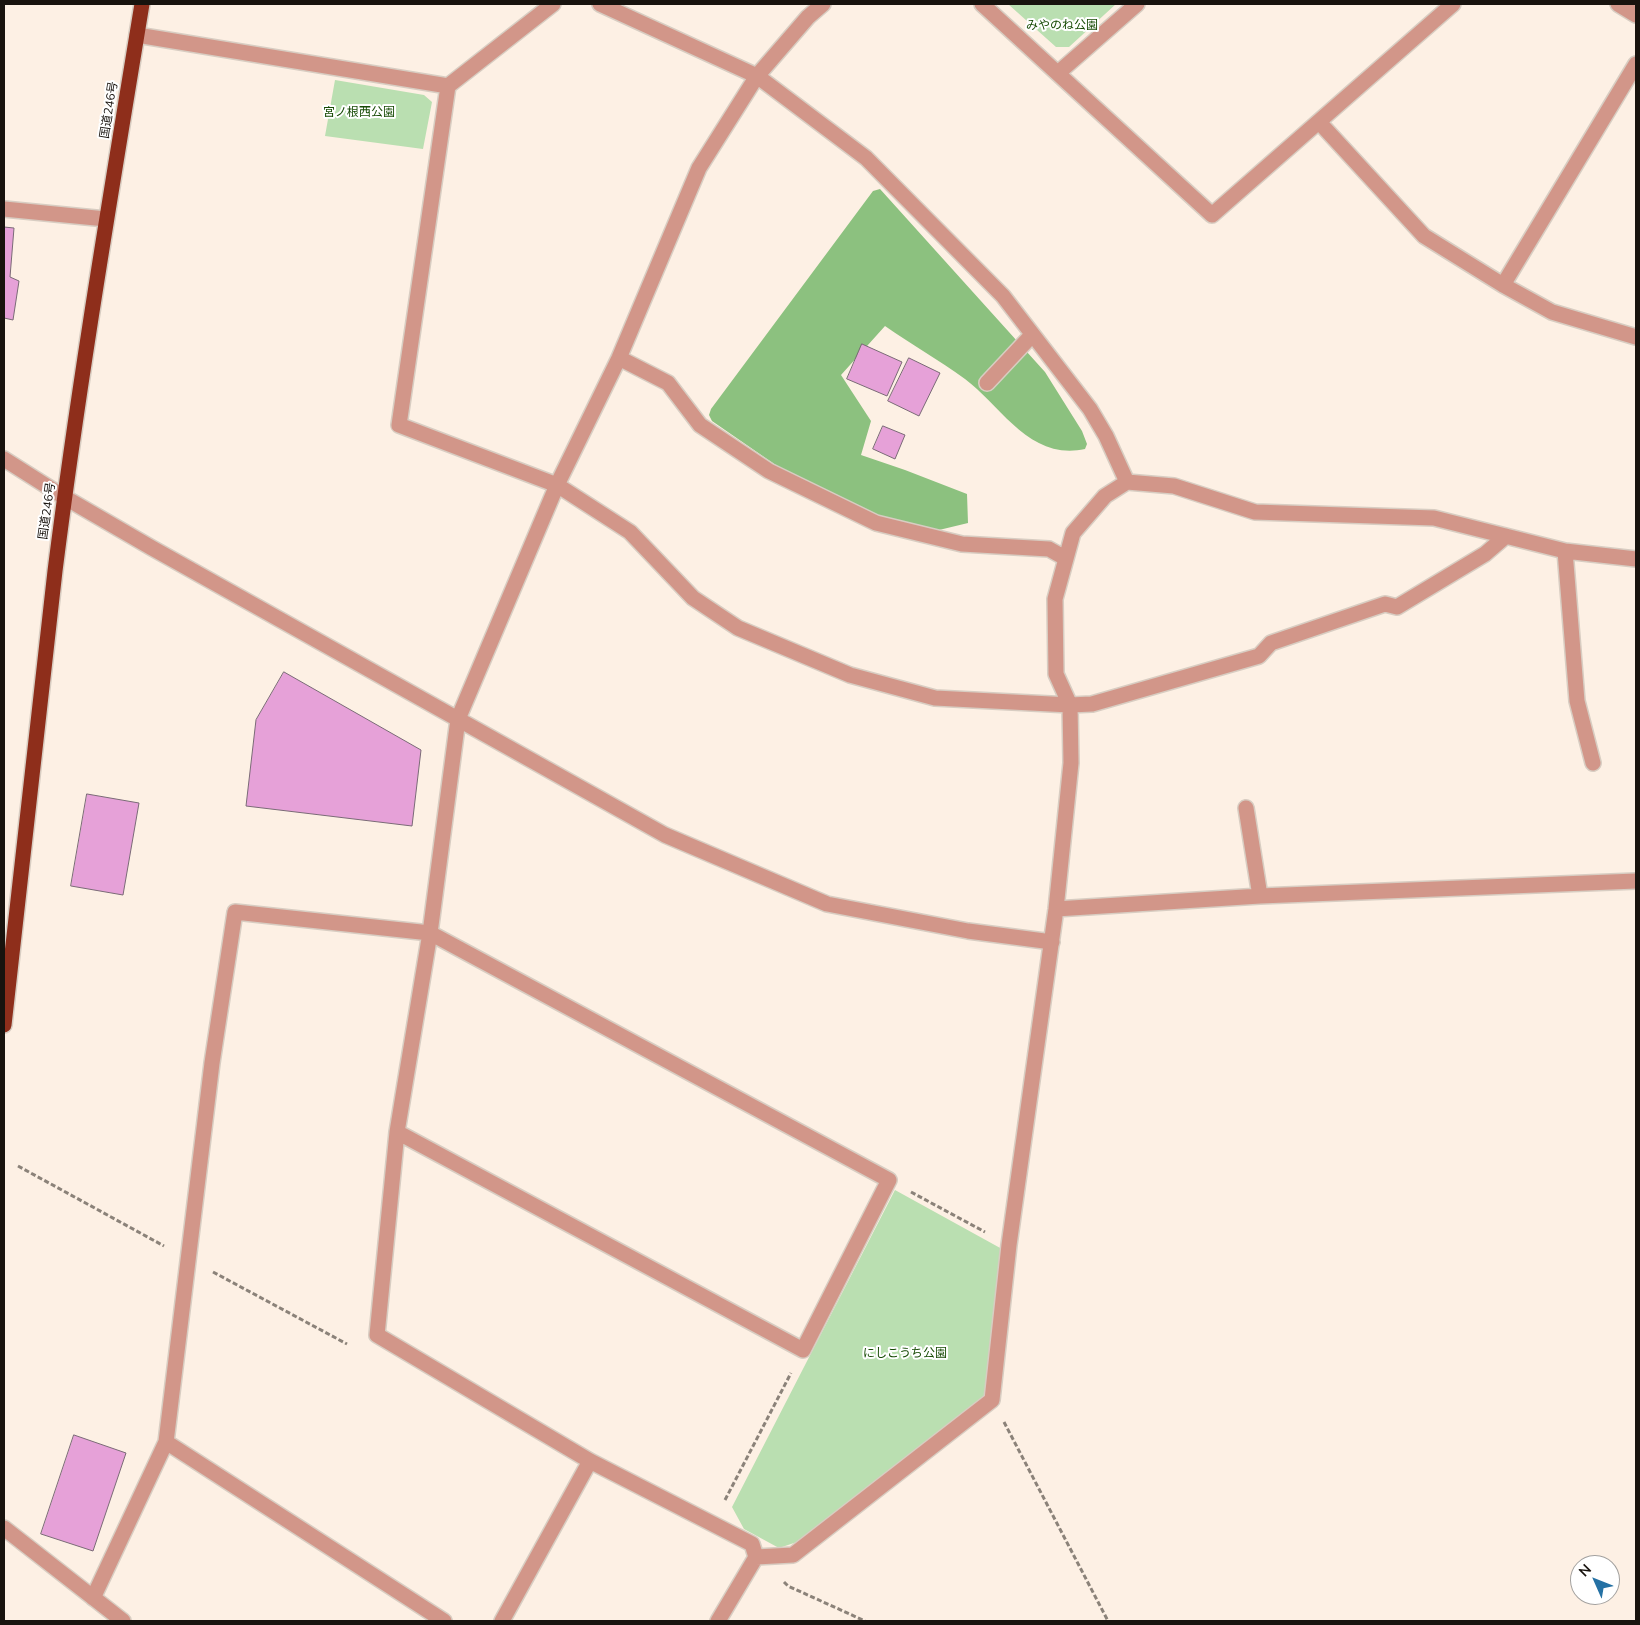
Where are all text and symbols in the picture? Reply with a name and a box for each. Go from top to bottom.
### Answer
park label: みやのね公園 [1026,18,1098,32]
street label: 国道246号 [97,80,121,140]
park label: 宮ノ根西公園 [323,105,395,119]
street label: 国道246号 [36,481,58,541]
park label: にしこうち公園 [863,1346,947,1360]
north arrow [1570,1555,1620,1605]
text: N [1575,1560,1595,1580]

